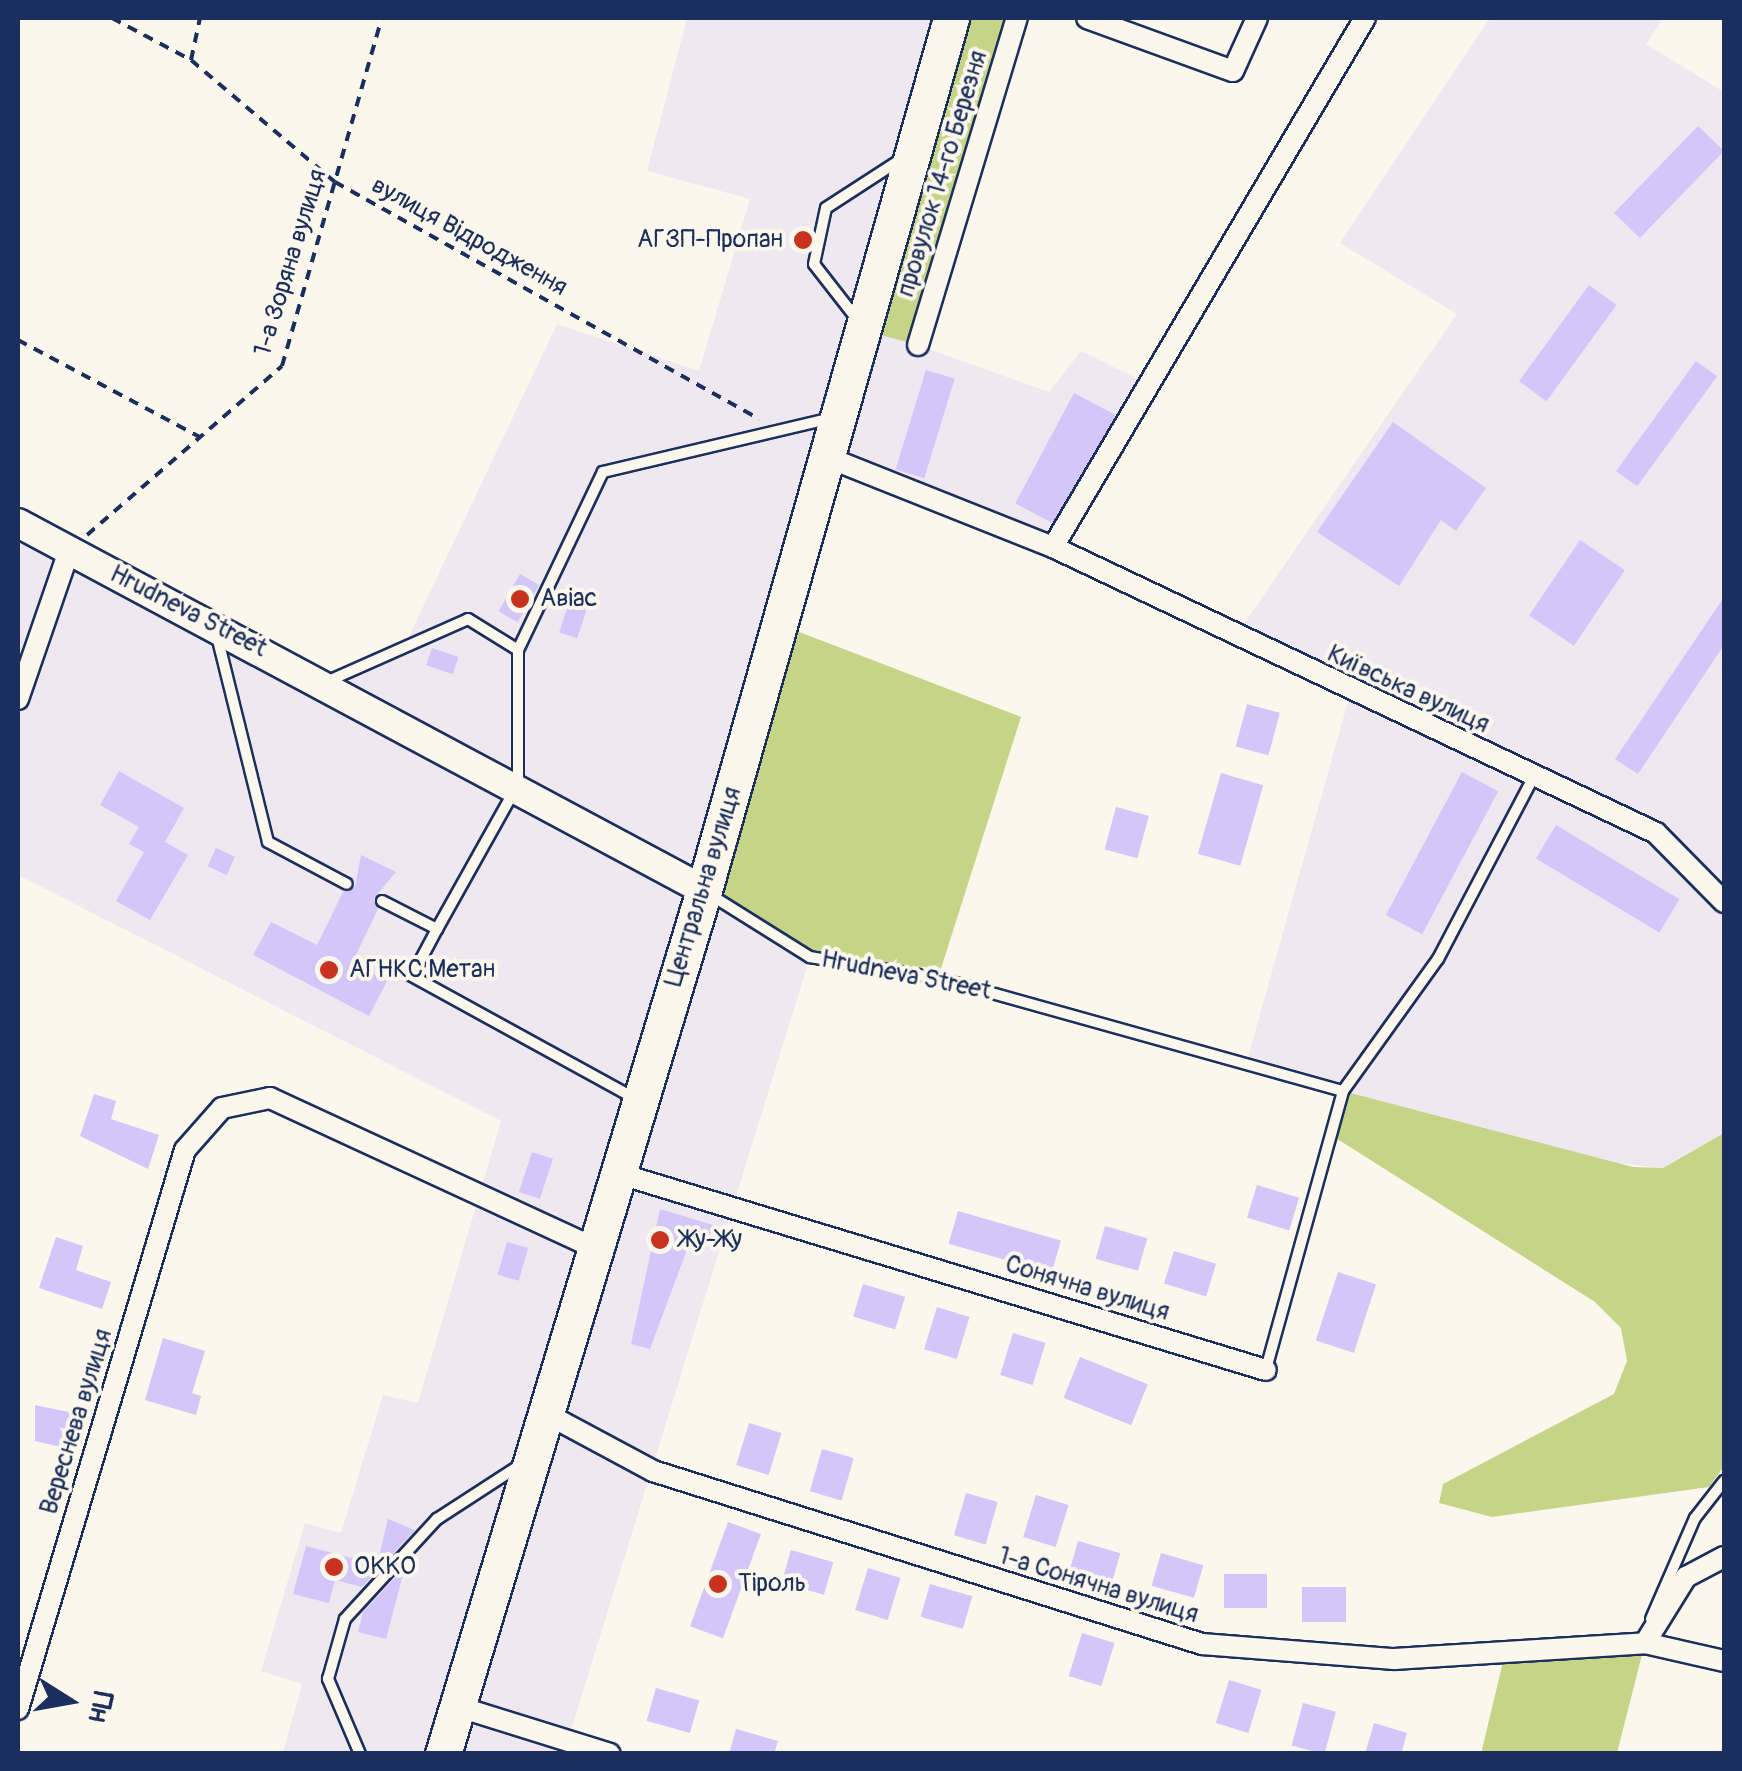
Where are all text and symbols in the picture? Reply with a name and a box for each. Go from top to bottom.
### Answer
street label: провулок 14-го Березня [891,47,995,301]
street label: 1-а Зоряна вулиця [248,166,334,360]
street label: вулиця Відродження [366,171,572,303]
place label: АГЗП-Пропан [637,225,783,255]
marker: АГЗП-Пропан [792,229,814,251]
street label: Hrudneva Street [104,560,272,664]
place label: Авіас [540,584,597,614]
marker: Авіас [509,588,531,610]
street label: Київська вулиця [1322,639,1494,741]
street label: Центральна вулиця [659,783,749,991]
street label: Hrudneva Street [819,945,993,1007]
place label: АГНКС Метан [349,955,495,985]
marker: АГНКС Метан [318,959,340,981]
place label: Жу-Жу [680,1225,742,1255]
marker: Жу-Жу [649,1229,671,1251]
street label: Сонячна вулиця [1001,1250,1173,1328]
street label: Вереснева вулиця [35,1326,119,1518]
street label: 1-а Сонячна вулиця [994,1541,1202,1631]
place label: OKKO [354,1552,416,1582]
marker: OKKO [323,1556,345,1578]
place label: Тіроль [738,1569,806,1599]
marker: Тіроль [707,1573,729,1595]
north arrow [20,1651,120,1751]
text: Пн [80,1688,120,1725]

